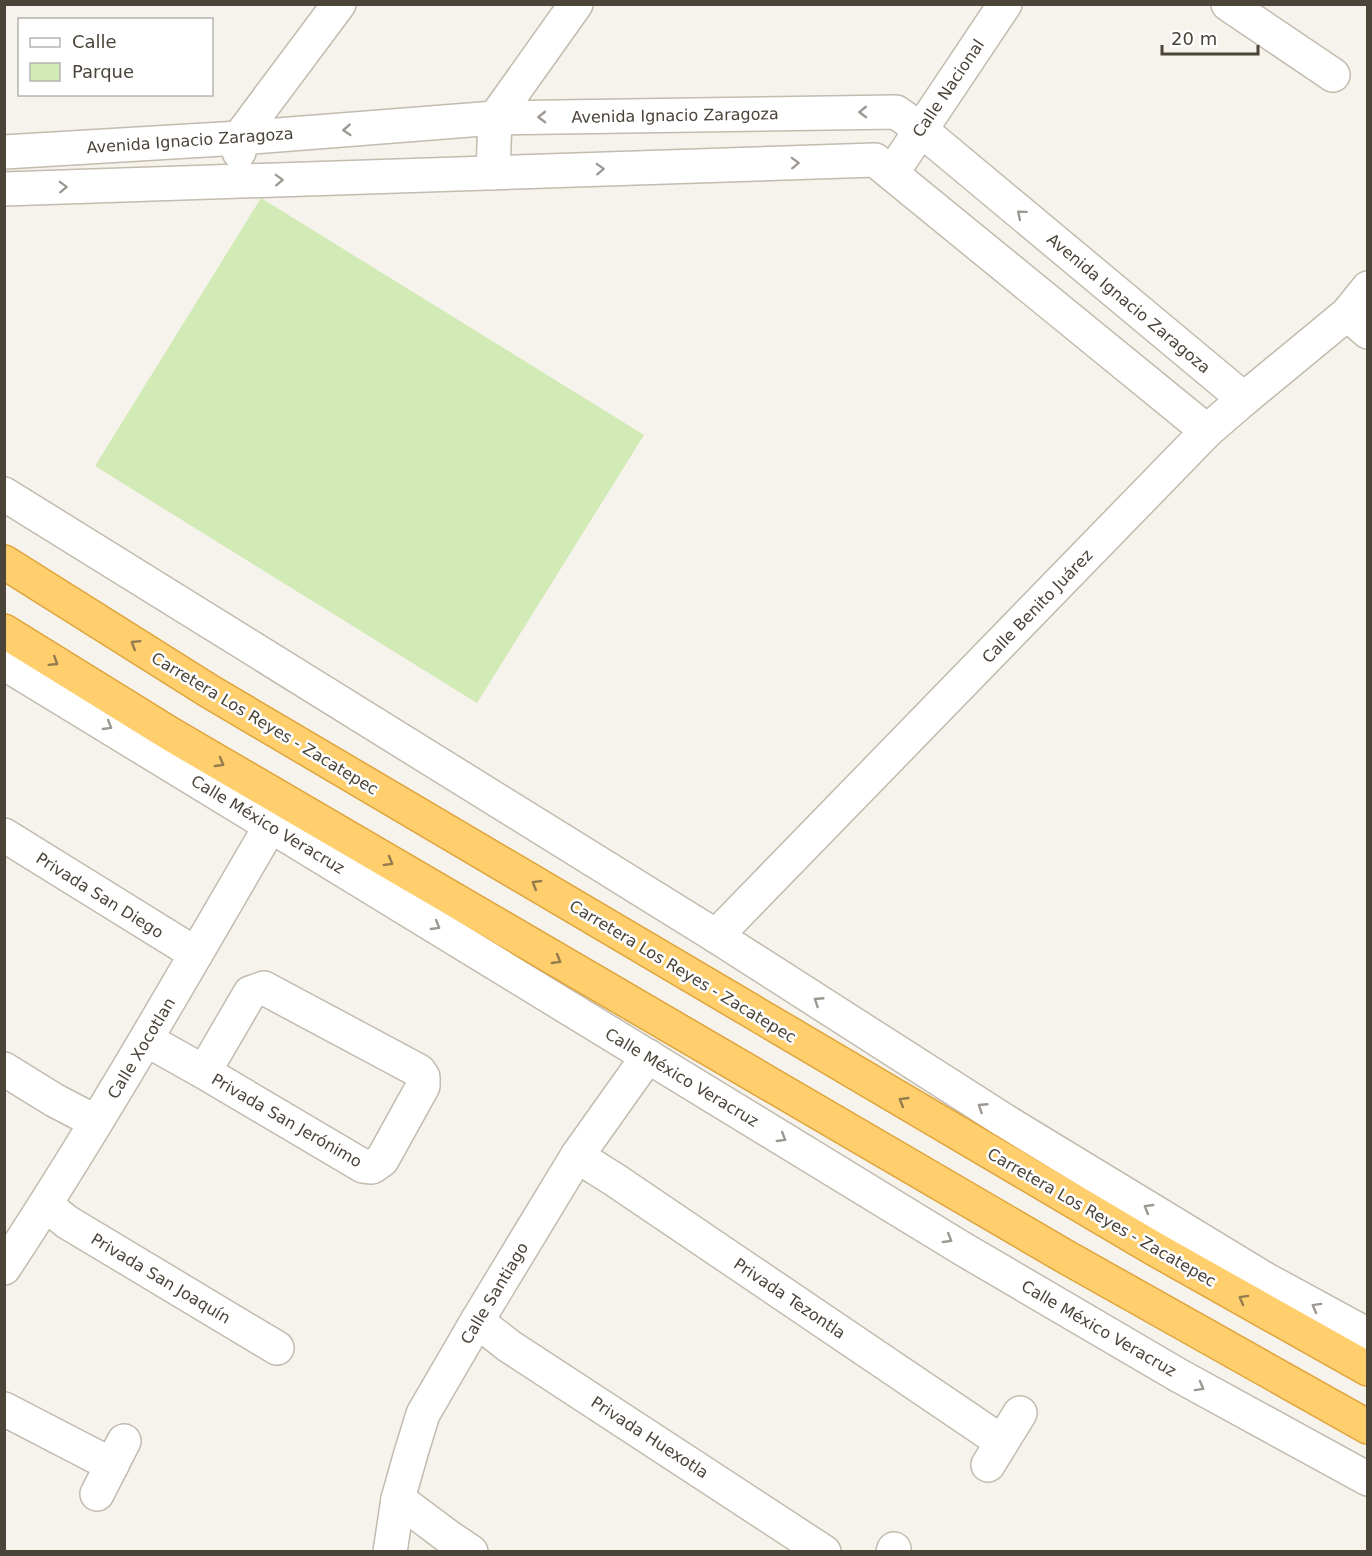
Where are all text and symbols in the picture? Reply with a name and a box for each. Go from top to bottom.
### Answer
legend [18,18,213,96]
scale bar [1162,18,1258,56]
text: 20 m [1171,28,1217,49]
text: Calle [72,31,117,52]
street label: Calle Nacional [909,36,988,141]
text: Parque [72,61,134,82]
street label: Avenida Ignacio Zaragoza [571,104,779,127]
one-way arrow [858,106,867,118]
one-way arrow [537,111,546,124]
one-way arrow [342,123,351,136]
street label: Avenida Ignacio Zaragoza [86,124,294,157]
one-way arrow [790,157,799,169]
one-way arrow [595,163,604,176]
one-way arrow [274,174,283,186]
one-way arrow [58,181,67,194]
one-way arrow [1017,210,1028,221]
street label: Avenida Ignacio Zaragoza [1043,230,1214,377]
street label: Calle Benito Juárez [978,546,1096,667]
one-way arrow [131,640,142,651]
street label: Carretera Los Reyes - Zacatepec [148,648,381,799]
one-way arrow [48,654,58,666]
one-way arrow [102,719,112,731]
one-way arrow [214,756,224,768]
street label: Calle México Veracruz [188,771,348,878]
street label: Privada San Diego [33,849,167,942]
one-way arrow [383,854,393,866]
one-way arrow [532,880,542,892]
street label: Carretera Los Reyes - Zacatepec [566,896,799,1047]
one-way arrow [430,919,440,931]
one-way arrow [551,953,561,964]
street label: Calle Xocotlan [104,994,179,1102]
one-way arrow [814,997,825,1008]
street label: Calle México Veracruz [602,1024,762,1131]
street label: Privada San Jerónimo [208,1070,365,1171]
one-way arrow [899,1096,909,1108]
one-way arrow [978,1102,988,1114]
one-way arrow [775,1130,786,1141]
street label: Carretera Los Reyes - Zacatepec [984,1144,1219,1291]
one-way arrow [1144,1204,1154,1216]
street label: Privada San Joaquín [88,1229,234,1328]
one-way arrow [942,1232,952,1244]
street label: Calle Santiago [457,1239,532,1348]
street label: Privada Tezontla [730,1254,849,1343]
street label: Calle México Veracruz [1018,1276,1180,1381]
one-way arrow [1239,1295,1250,1306]
one-way arrow [1312,1303,1322,1314]
one-way arrow [1194,1380,1205,1391]
street label: Privada Huexotla [588,1392,712,1482]

